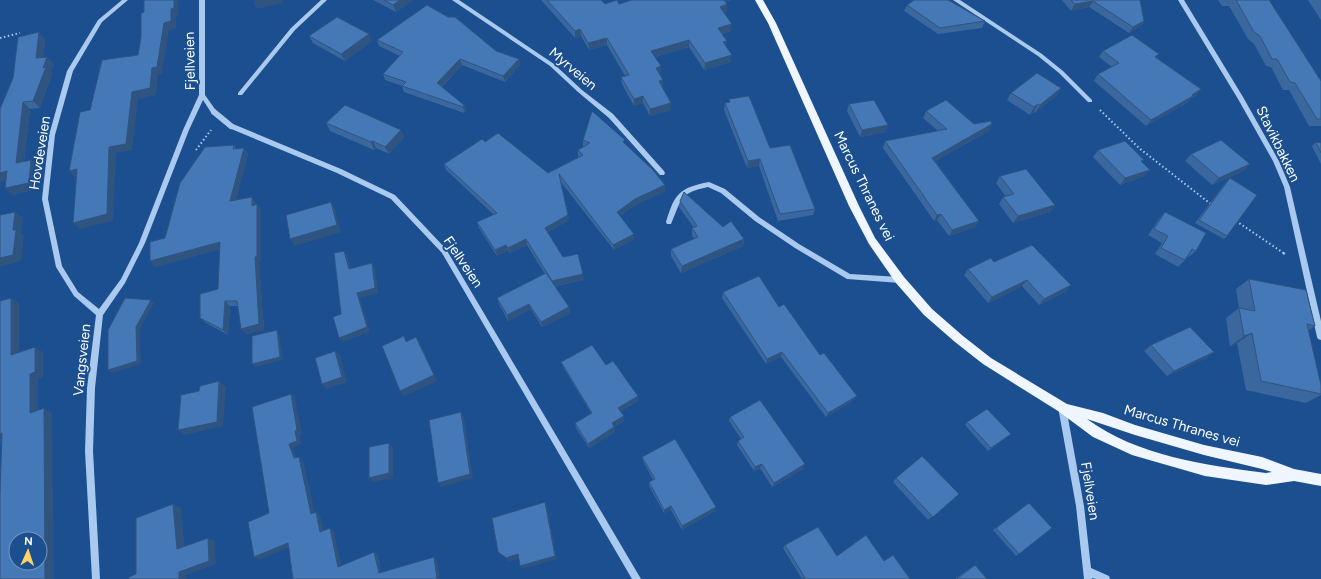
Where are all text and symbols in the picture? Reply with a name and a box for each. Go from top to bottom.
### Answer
street label: Fjellveien [181,31,199,90]
street label: Myrveien [546,44,601,94]
street label: Stavikbakken [1252,103,1304,185]
street label: Hovdeveien [26,115,54,191]
street label: Marcus Thranes vei [830,128,898,244]
street label: Fjellveien [440,233,487,291]
street label: Vangsveien [70,323,94,397]
street label: Marcus Thranes vei [1122,401,1242,451]
street label: Fjellveien [1077,461,1103,521]
north arrow [8,531,48,571]
text: N [24,535,33,548]

